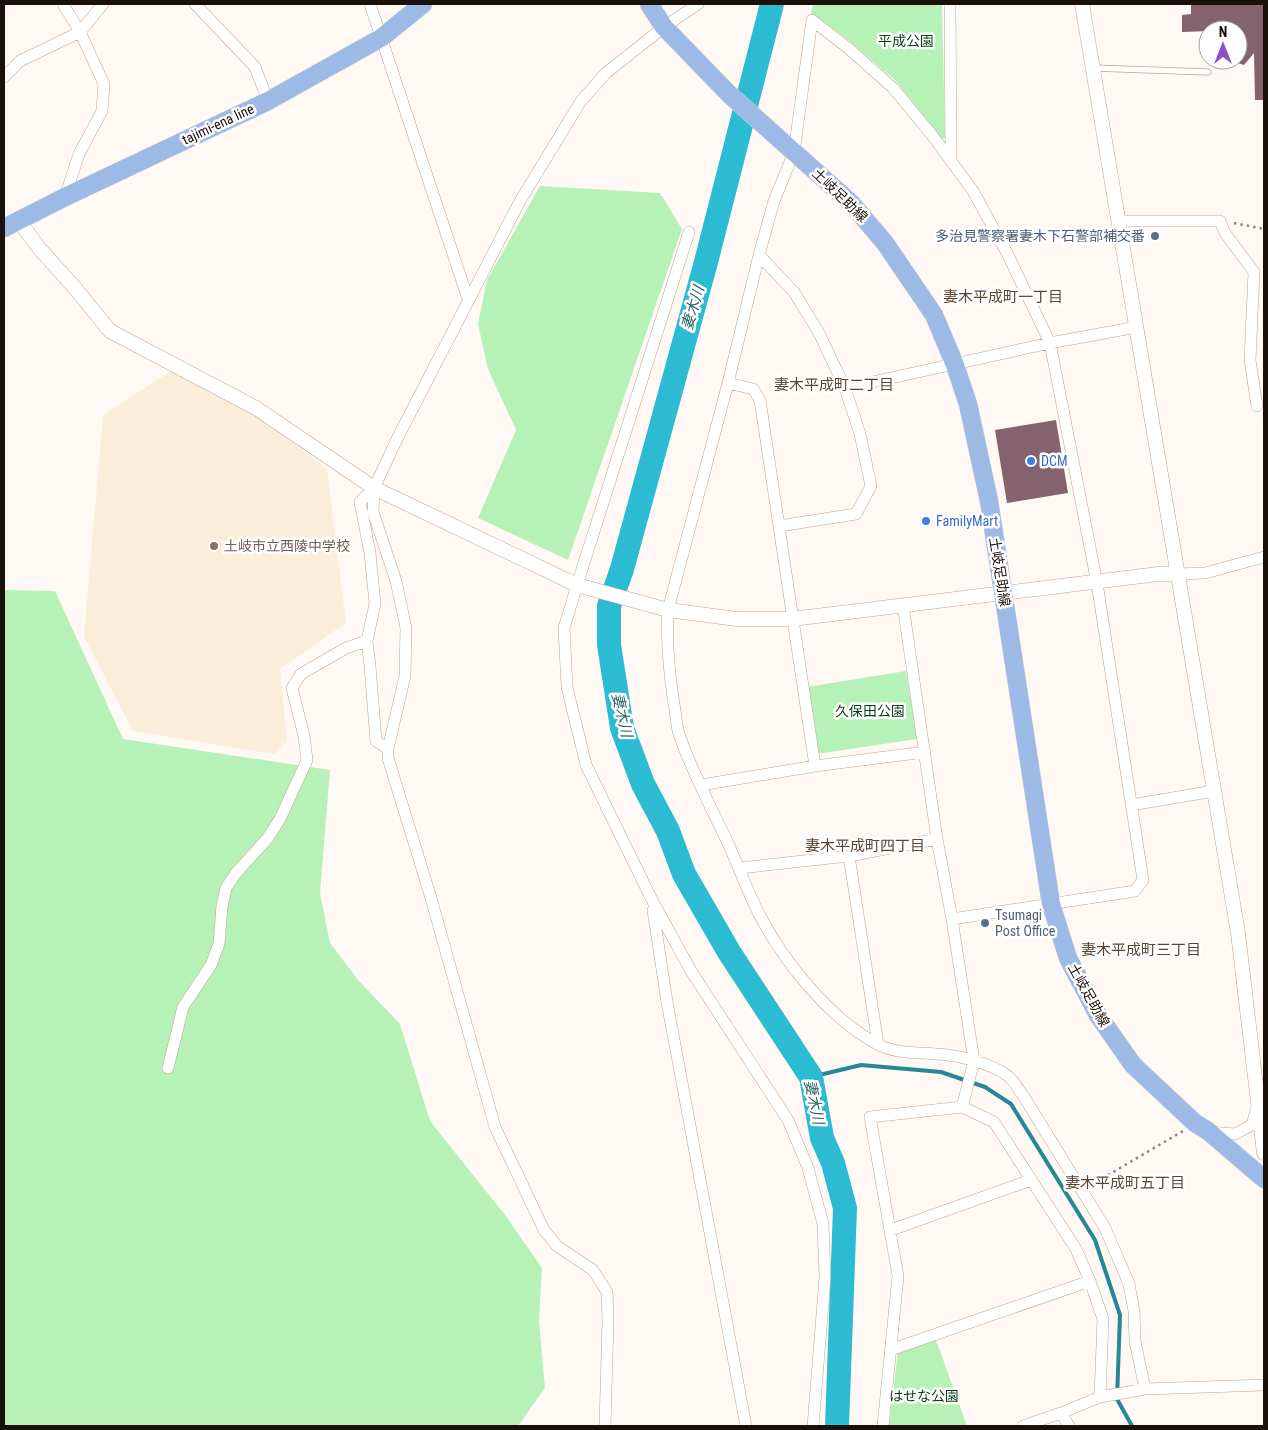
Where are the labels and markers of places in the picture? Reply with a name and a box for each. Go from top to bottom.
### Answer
place label: 多治見警察署妻木下石警部補交番 [935,228,1145,244]
marker: 多治見警察署妻木下石警部補交番 [1149,230,1161,242]
place label: DCM [1041,453,1068,469]
marker: DCM [1025,455,1037,467]
place label: FamilyMart [936,513,998,529]
marker: FamilyMart [920,515,932,527]
place label: 土岐市立西陵中学校 [224,538,350,554]
marker: 土岐市立西陵中学校 [208,540,220,552]
place label: Tsumagi Post Office [995,907,1056,939]
marker: Tsumagi Post Office [979,917,991,929]

